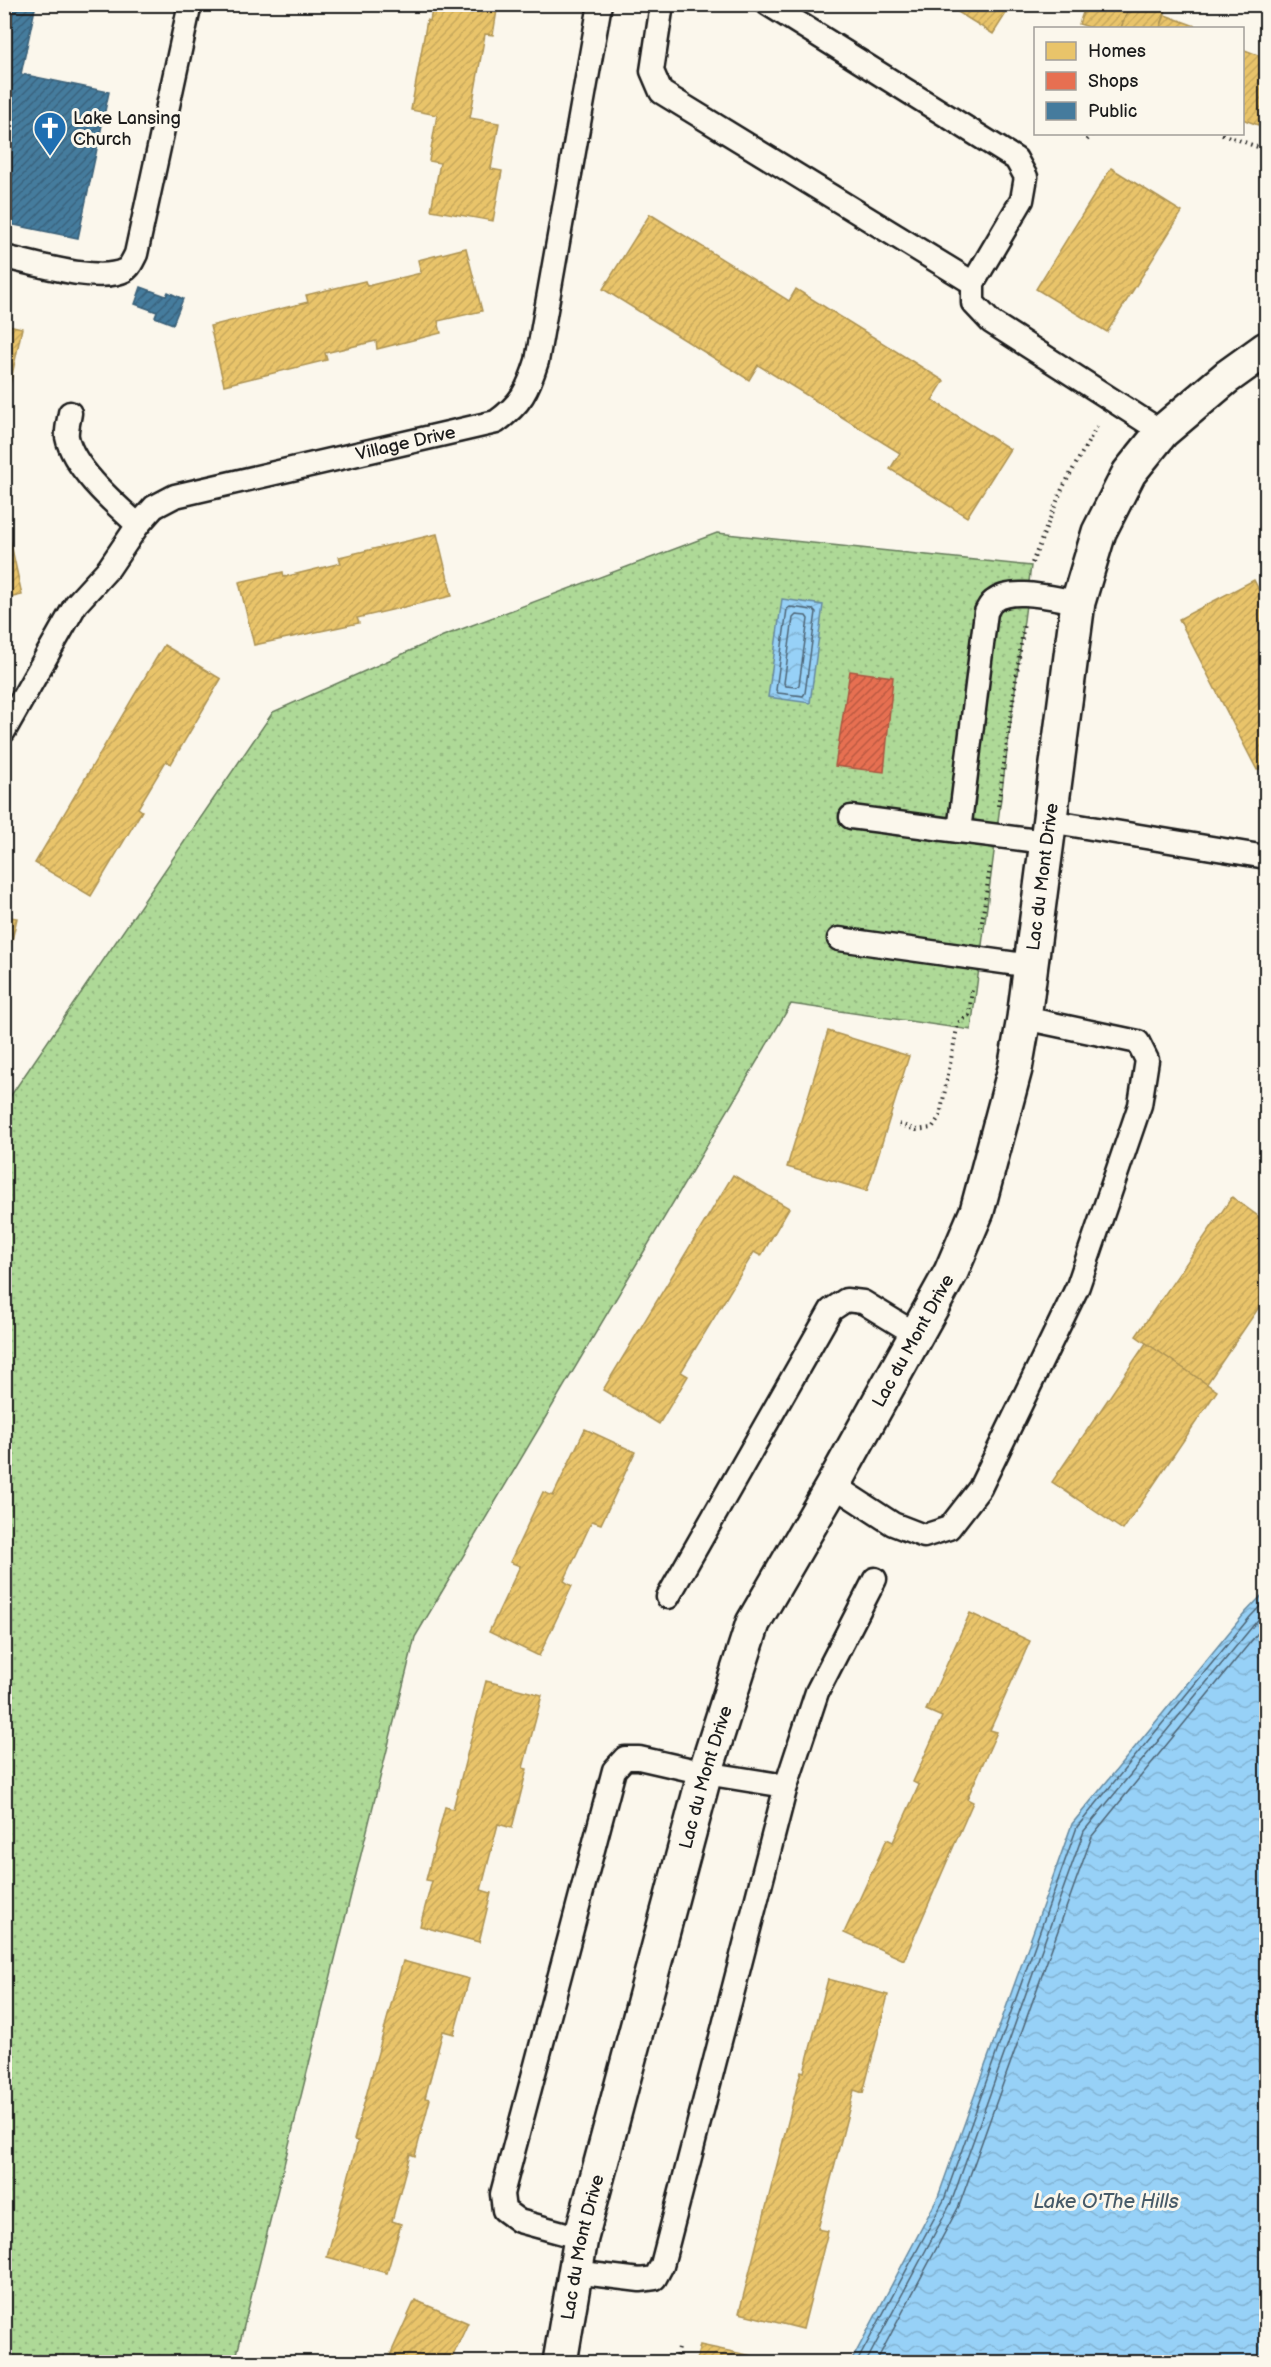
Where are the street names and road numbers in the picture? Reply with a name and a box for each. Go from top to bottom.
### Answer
street label: Village Drive [354,421,458,465]
street label: Lac du Mont Drive [1022,802,1062,952]
street label: Lac du Mont Drive [868,1270,958,1411]
street label: Lac du Mont Drive [675,1703,736,1851]
street label: Lac du Mont Drive [557,2172,608,2322]

